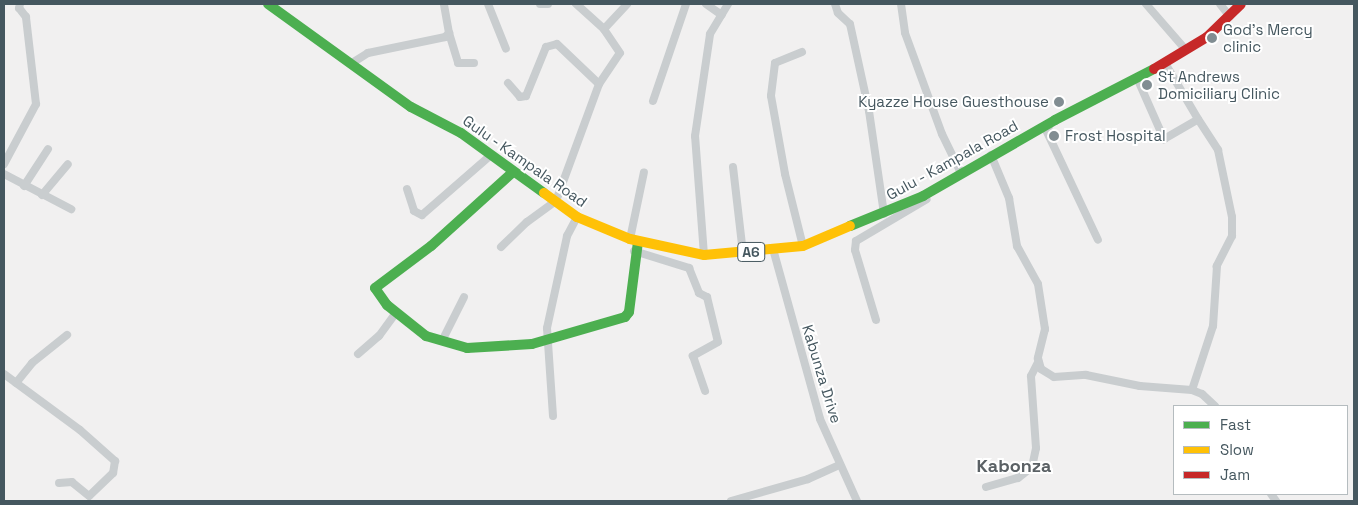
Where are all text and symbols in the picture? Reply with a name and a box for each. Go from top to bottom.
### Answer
place label: God's Mercy clinic [1223,20,1313,55]
marker: God's Mercy clinic [1205,31,1219,45]
place label: St Andrews Domiciliary Clinic [1158,67,1280,102]
marker: St Andrews Domiciliary Clinic [1140,78,1154,92]
place label: Kyazze House Guesthouse [858,93,1049,111]
marker: Kyazze House Guesthouse [1053,96,1065,108]
street label: Gulu - Kampala Road [459,111,591,211]
street label: Gulu - Kampala Road [883,116,1021,204]
place label: Frost Hospital [1065,127,1166,145]
marker: Frost Hospital [1047,129,1061,143]
road number: A6 [736,240,766,264]
street label: Kabunza Drive [798,323,846,425]
legend [1173,405,1348,495]
text: Fast [1220,415,1251,434]
text: Slow [1220,440,1254,459]
district label: Kabonza [977,455,1051,477]
text: Jam [1220,465,1250,484]

